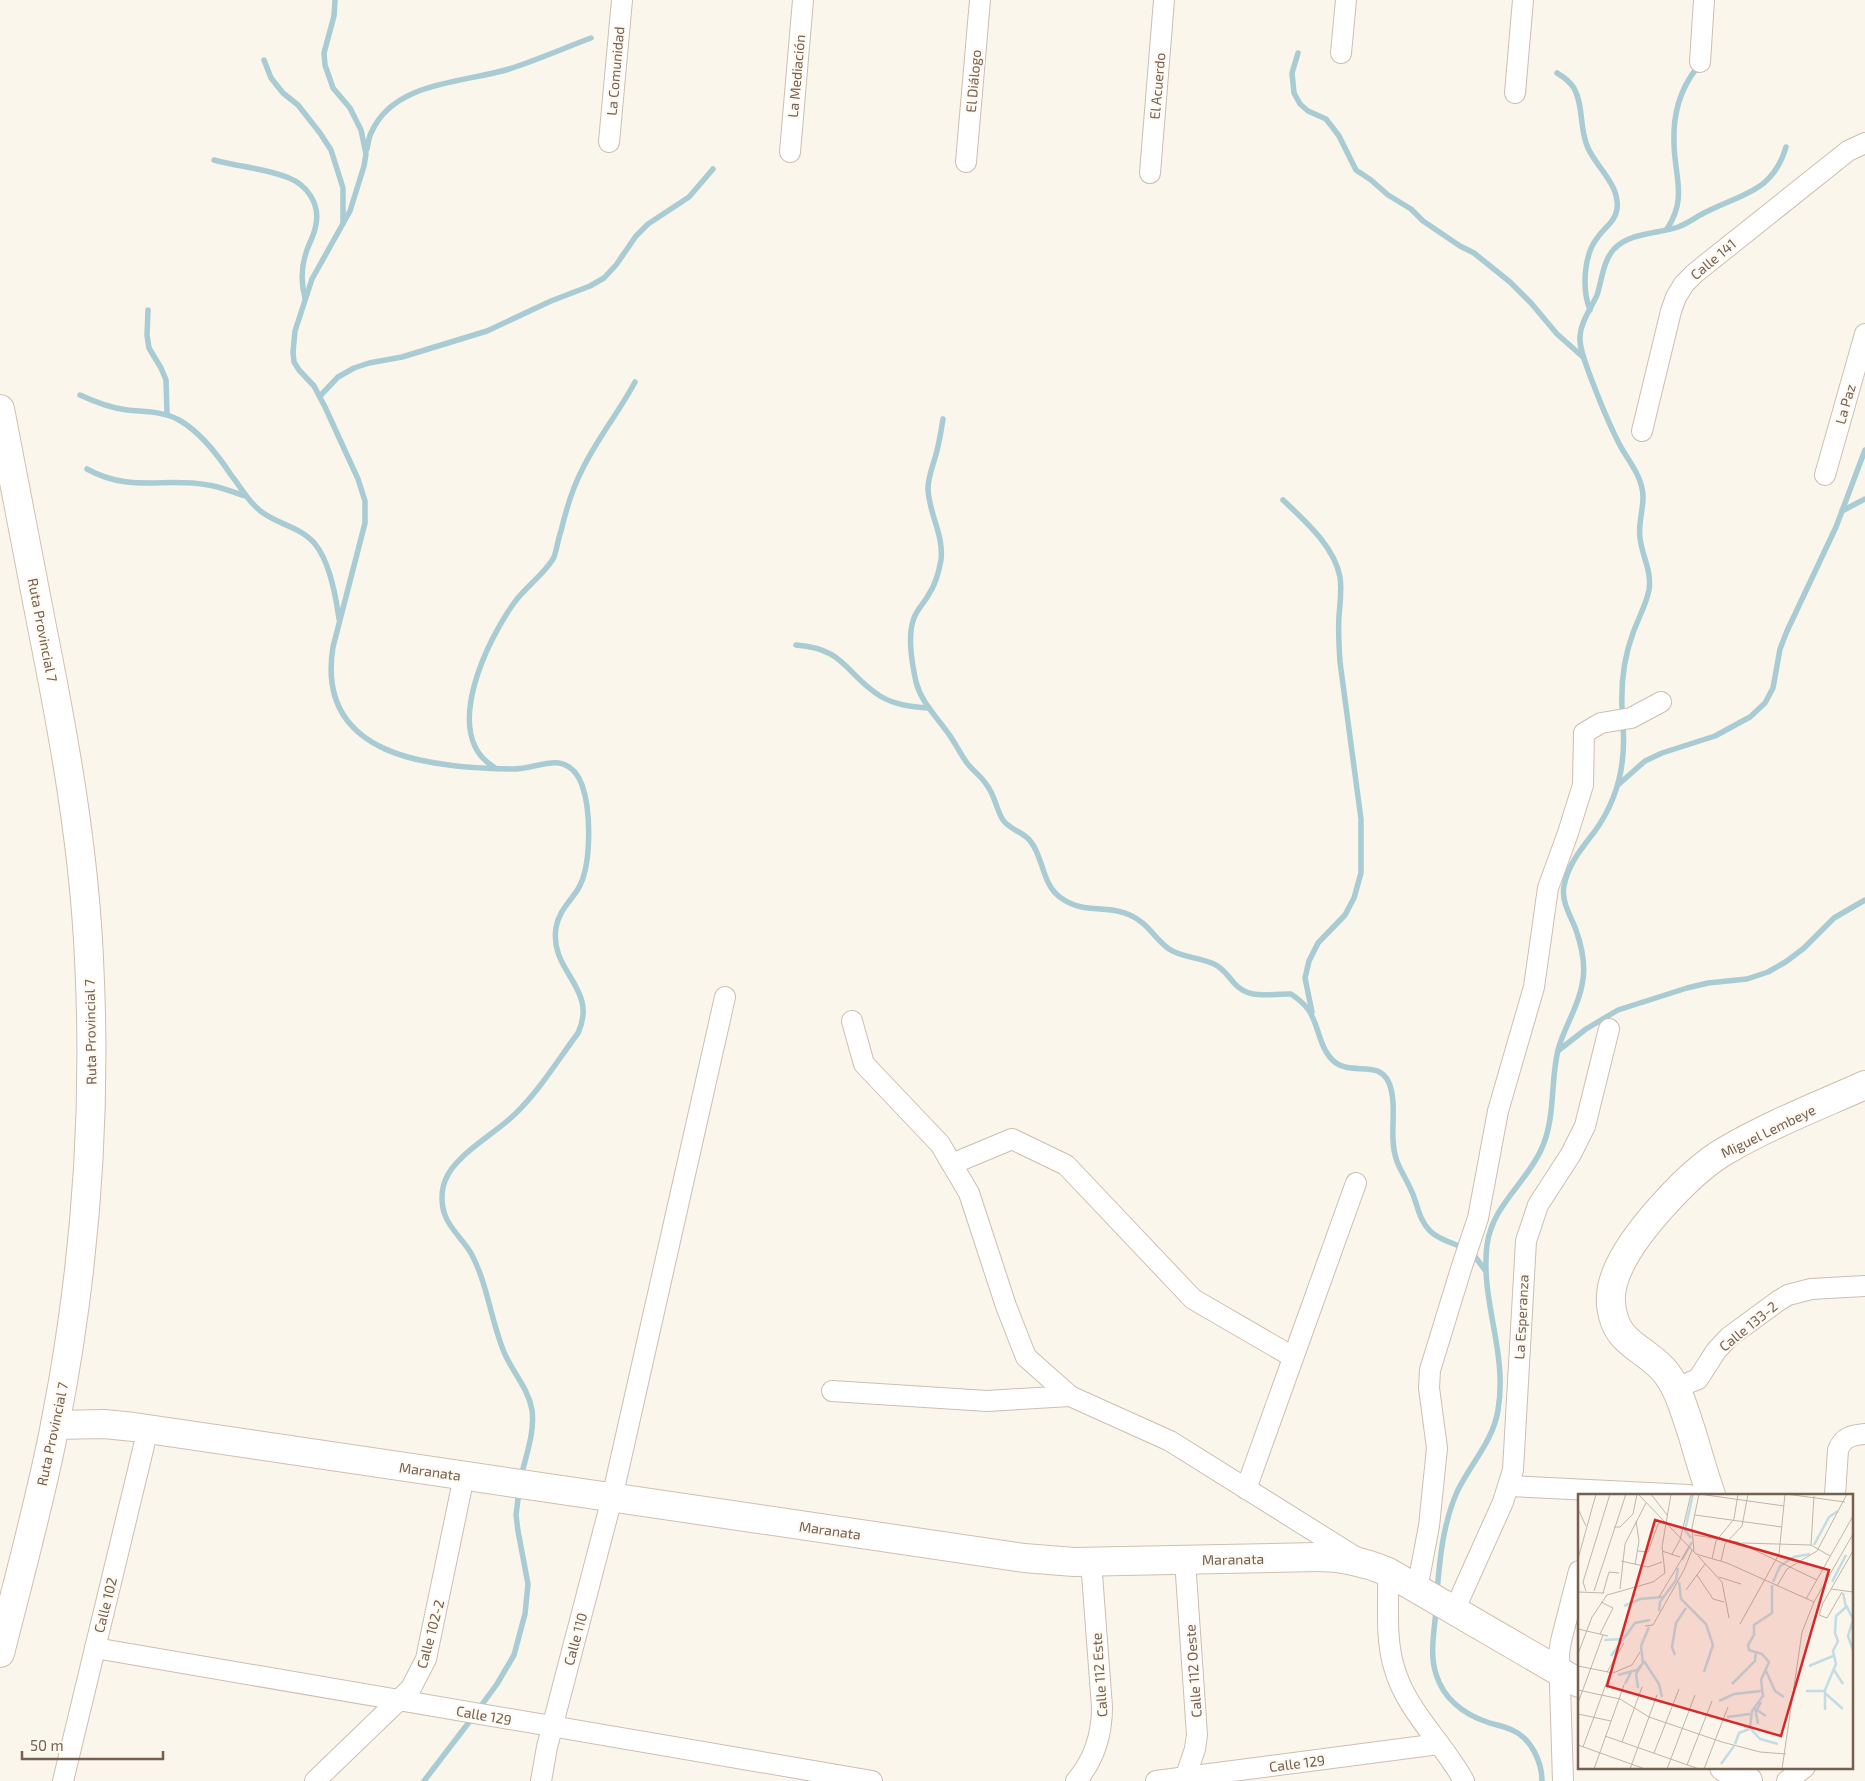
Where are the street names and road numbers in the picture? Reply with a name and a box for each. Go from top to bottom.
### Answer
street label: La Comunidad [603,26,627,116]
street label: La Mediación [784,34,808,118]
street label: El Diálogo [962,49,984,113]
street label: El Acuerdo [1146,52,1168,120]
street label: Calle 141 [1687,235,1739,283]
street label: La Paz [1831,382,1859,426]
street label: Ruta Provincial 7 [25,577,61,683]
street label: Ruta Provincial 7 [81,979,99,1085]
street label: Miguel Lembeye [1718,1101,1818,1161]
street label: La Esperanza [1510,1274,1532,1360]
street label: Calle 133-2 [1715,1297,1781,1355]
street label: Ruta Provincial 7 [33,1381,71,1487]
street label: Maranata [398,1458,462,1484]
street label: Maranata [798,1517,862,1543]
street label: Maranata [1202,1550,1264,1568]
street label: Calle 102 [90,1575,120,1634]
street label: Calle 102-2 [413,1598,447,1670]
street label: Calle 110 [560,1611,590,1667]
street label: Calle 112 Oeste [1181,1624,1205,1718]
street label: Calle 112 Este [1088,1632,1110,1718]
street label: Calle 129 [455,1702,513,1728]
street label: Calle 129 [1268,1751,1326,1775]

